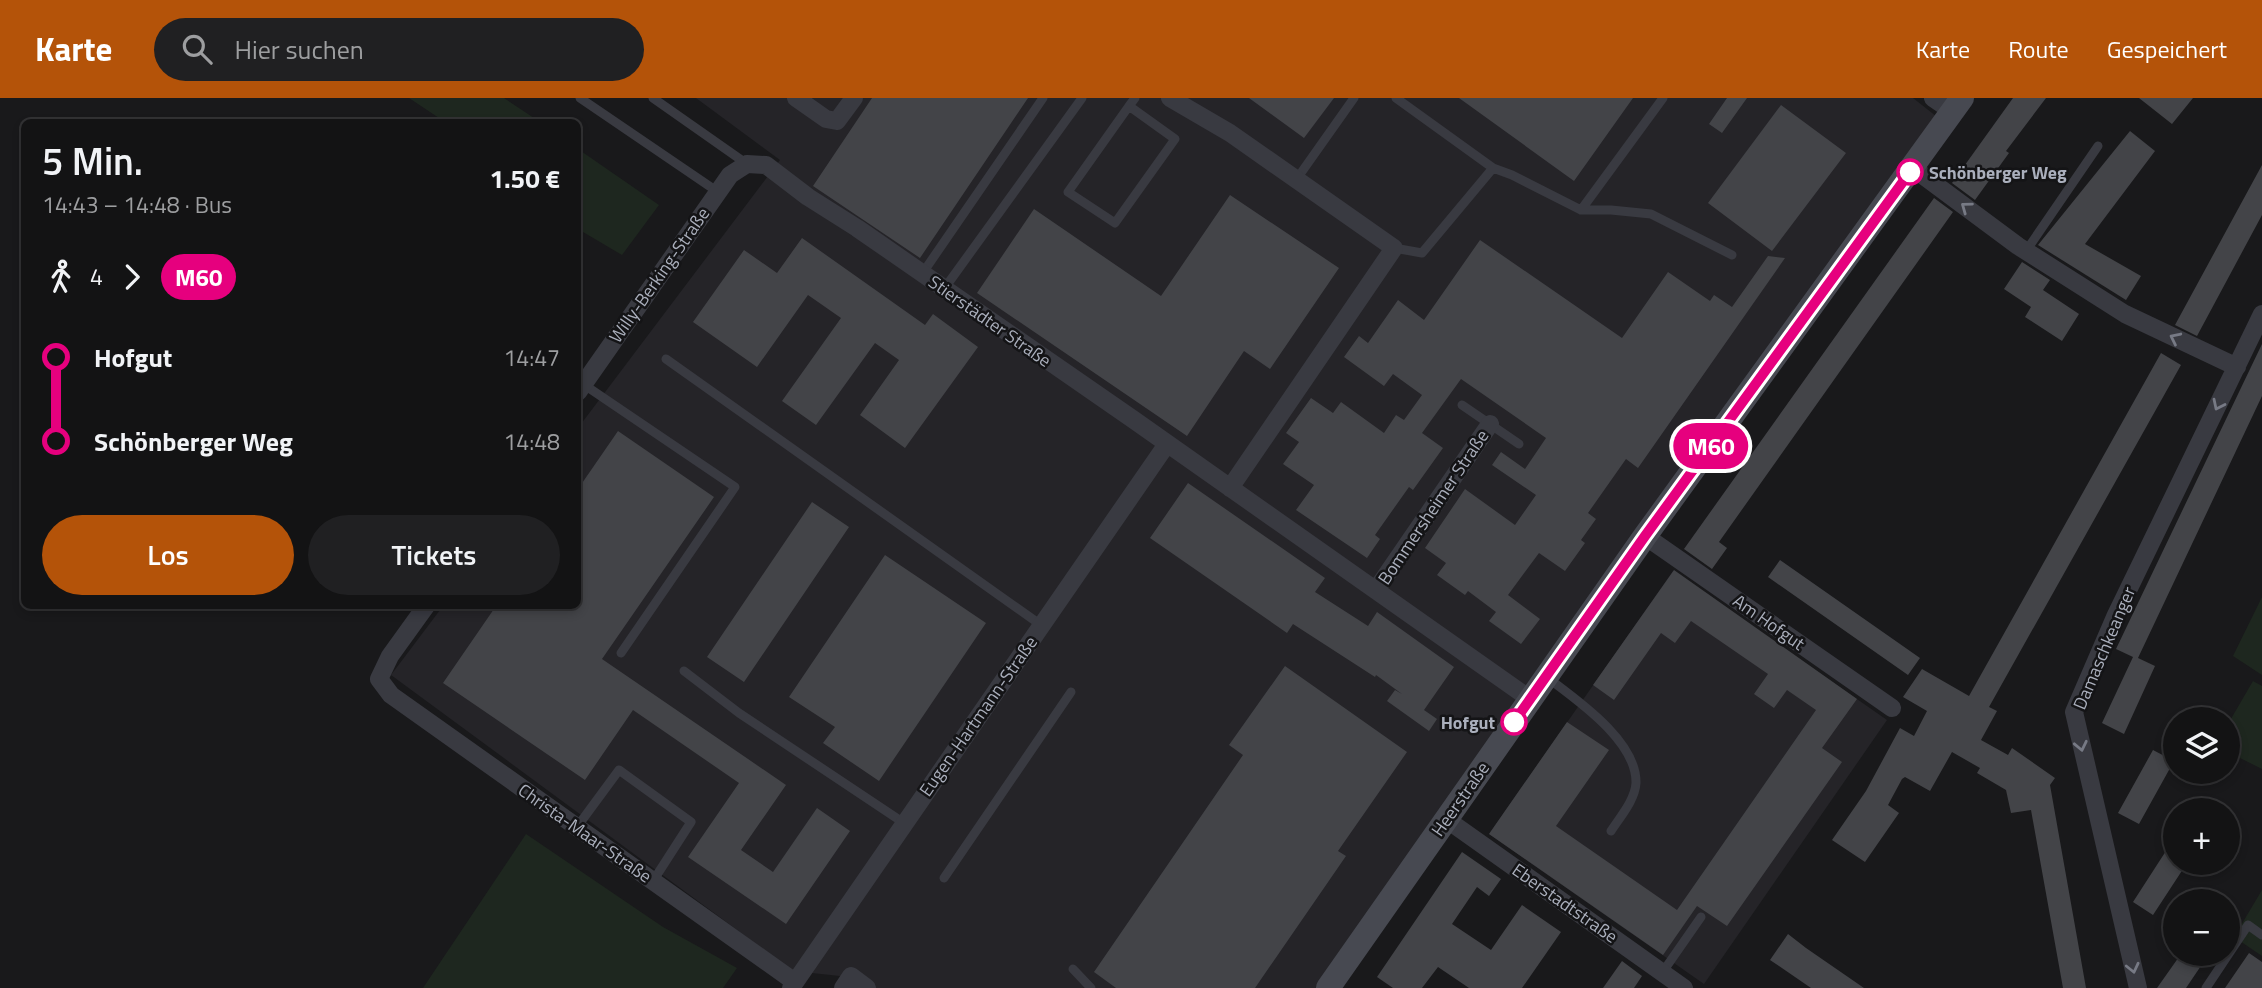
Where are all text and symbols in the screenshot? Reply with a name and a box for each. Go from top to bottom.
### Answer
search box [154,18,644,81]
text: Karte [35,24,112,74]
icon: search [178,30,216,68]
text: Hier suchen [234,30,364,69]
text: Karte [1916,31,1970,67]
text: Route [2008,31,2069,67]
text: Gespeichert [2107,31,2227,67]
text: 5 Min. [42,132,143,190]
text: 1.50 € [489,159,560,198]
marker: Schönberger Weg [1897,159,1923,185]
place label: Schönberger Weg [1929,159,2067,186]
text: 14:43 – 14:48 · Bus [42,187,232,222]
street label: Willy-Berking-Straße [602,202,716,348]
one-way arrow [1961,203,1973,216]
icon: walk [42,258,80,296]
icon: forward [113,258,151,296]
text: 4 [90,259,103,294]
text: M60 [175,259,222,295]
street label: Stierstädter Straße [923,268,1057,374]
one-way arrow [2170,332,2182,346]
text: Hofgut [94,338,172,377]
text: 14:47 [503,340,560,375]
one-way arrow [2213,398,2227,410]
text: Schönberger Weg [94,422,293,461]
line badge: M60 [1671,423,1751,469]
text: 14:48 [503,424,560,459]
street label: Bommersheimer Straße [1371,424,1495,590]
text: M60 [1687,428,1735,464]
button: Los [42,515,294,595]
button: Tickets [308,515,560,595]
street label: Damaschkeanger [2066,582,2142,714]
street label: Am Hofgut [1728,587,1811,657]
street label: Eugen-Hartmann-Straße [912,630,1044,802]
map controls [2163,707,2240,966]
button: layers [2163,707,2240,784]
place label: Hofgut [1441,709,1495,736]
marker: Hofgut [1501,709,1527,735]
one-way arrow [2072,740,2087,752]
street label: Heerstraße [1424,756,1496,842]
street label: Christa-Maar-Straße [513,777,657,889]
button: + [2163,798,2240,875]
street label: Eberstadtstraße [1507,856,1623,950]
button: − [2163,889,2240,966]
one-way arrow [2125,962,2139,974]

